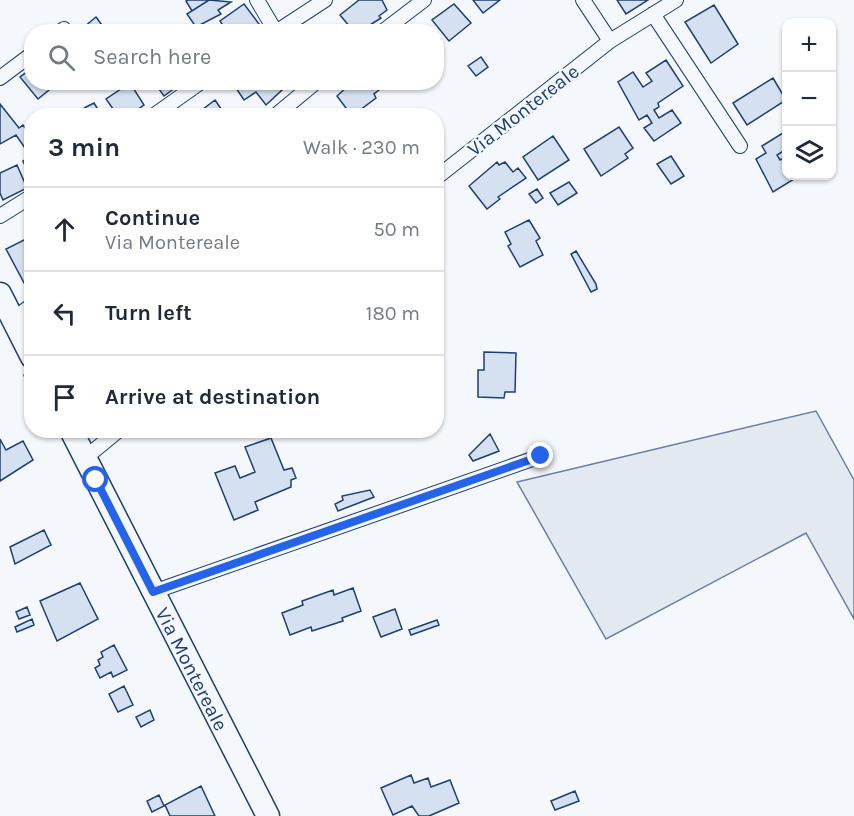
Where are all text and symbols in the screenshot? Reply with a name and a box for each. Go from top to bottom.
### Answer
map controls [782,18,836,180]
button: + [782,18,836,72]
search box [24,24,444,90]
icon: search [45,41,78,74]
text: Search here [93,44,211,70]
street label: Via Montereale [463,60,584,161]
button: − [782,72,836,126]
button: layers [782,126,836,180]
text: 3 min [48,132,120,163]
text: Walk · 230 m [303,136,420,159]
text: Continue [105,205,200,231]
icon: ahead [48,213,81,246]
text: 50 m [373,218,420,241]
text: Via Montereale [105,231,240,254]
icon: left [48,297,81,330]
text: Turn left [105,300,192,326]
text: 180 m [366,302,420,325]
icon: arrive [48,381,81,414]
text: Arrive at destination [105,384,320,410]
route end [527,442,553,468]
route start [82,466,108,492]
street label: Via Montereale [151,604,232,735]

